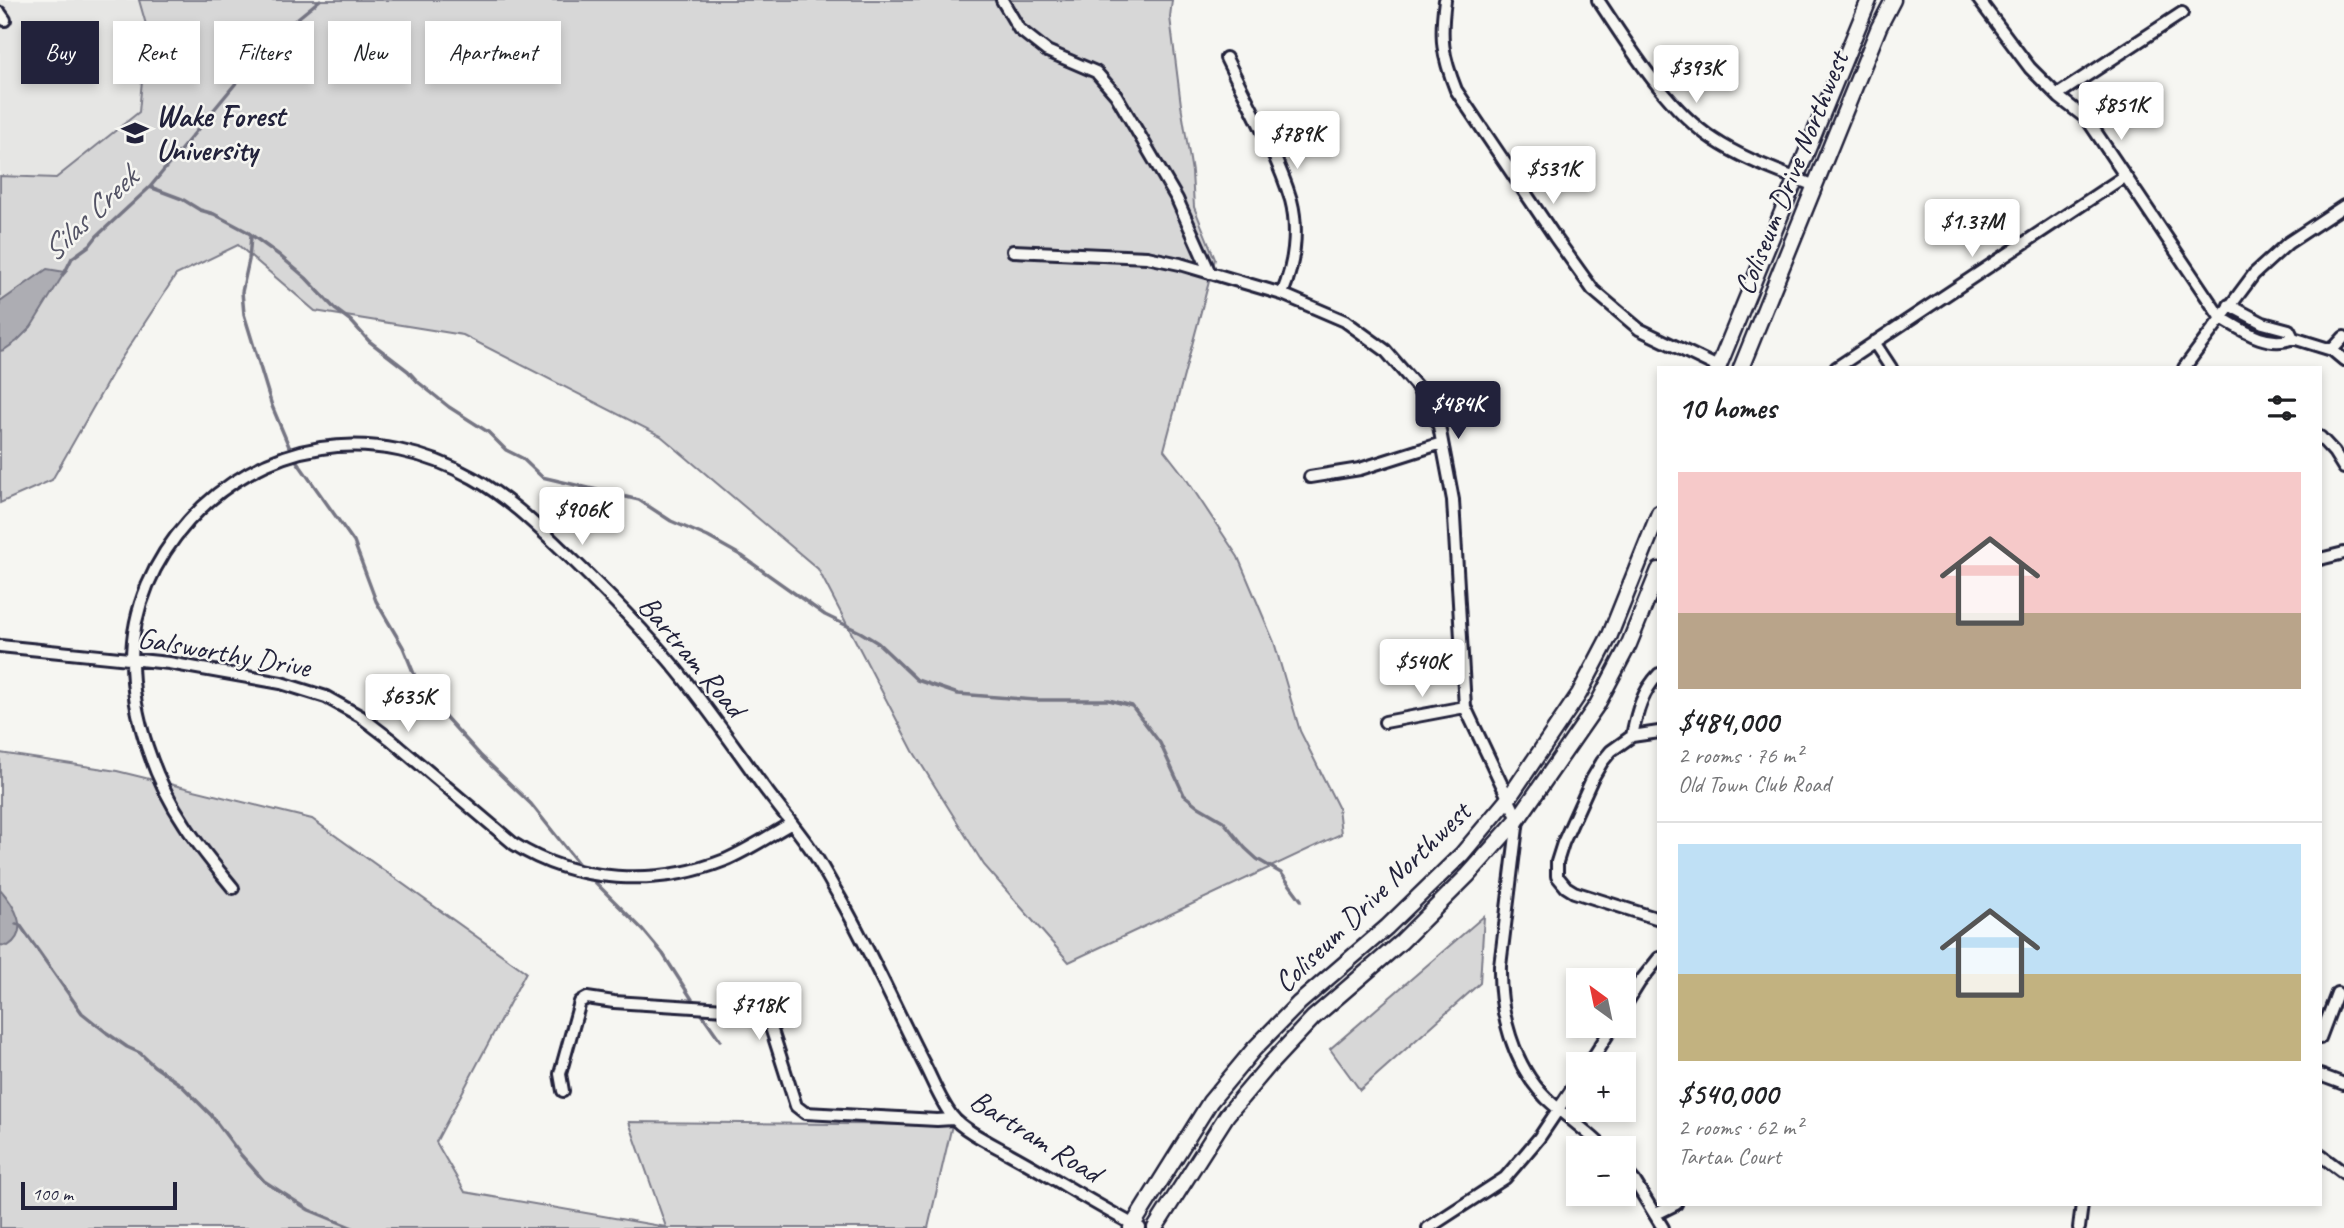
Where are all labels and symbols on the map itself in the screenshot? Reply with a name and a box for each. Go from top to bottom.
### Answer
street label: Coliseum Drive Northwest [1725,43,1858,300]
pin: $393K [1647,46,1745,105]
pin: $851K [2072,82,2170,142]
place label: Wake Forest University [156,97,288,169]
pin: $789K [1248,111,1346,171]
school or university icon: Wake Forest University [120,118,150,148]
pin: $531K [1504,146,1602,206]
water label: Silas Creek [32,155,150,270]
pin: $1.37M [1915,200,2029,259]
pin: $484K [1409,382,1507,441]
pin: $906K [533,488,631,547]
street label: Bartram Road [630,587,757,728]
street label: Galsworthy Drive [135,618,315,686]
pin: $540K [1373,640,1471,699]
pin: $635K [359,674,457,734]
street label: Coliseum Drive Northwest [1266,791,1481,1001]
north arrow [1566,968,1636,1038]
pin: $718K [710,982,808,1042]
street label: Bartram Road [963,1081,1112,1193]
scale bar [21,1179,177,1211]

